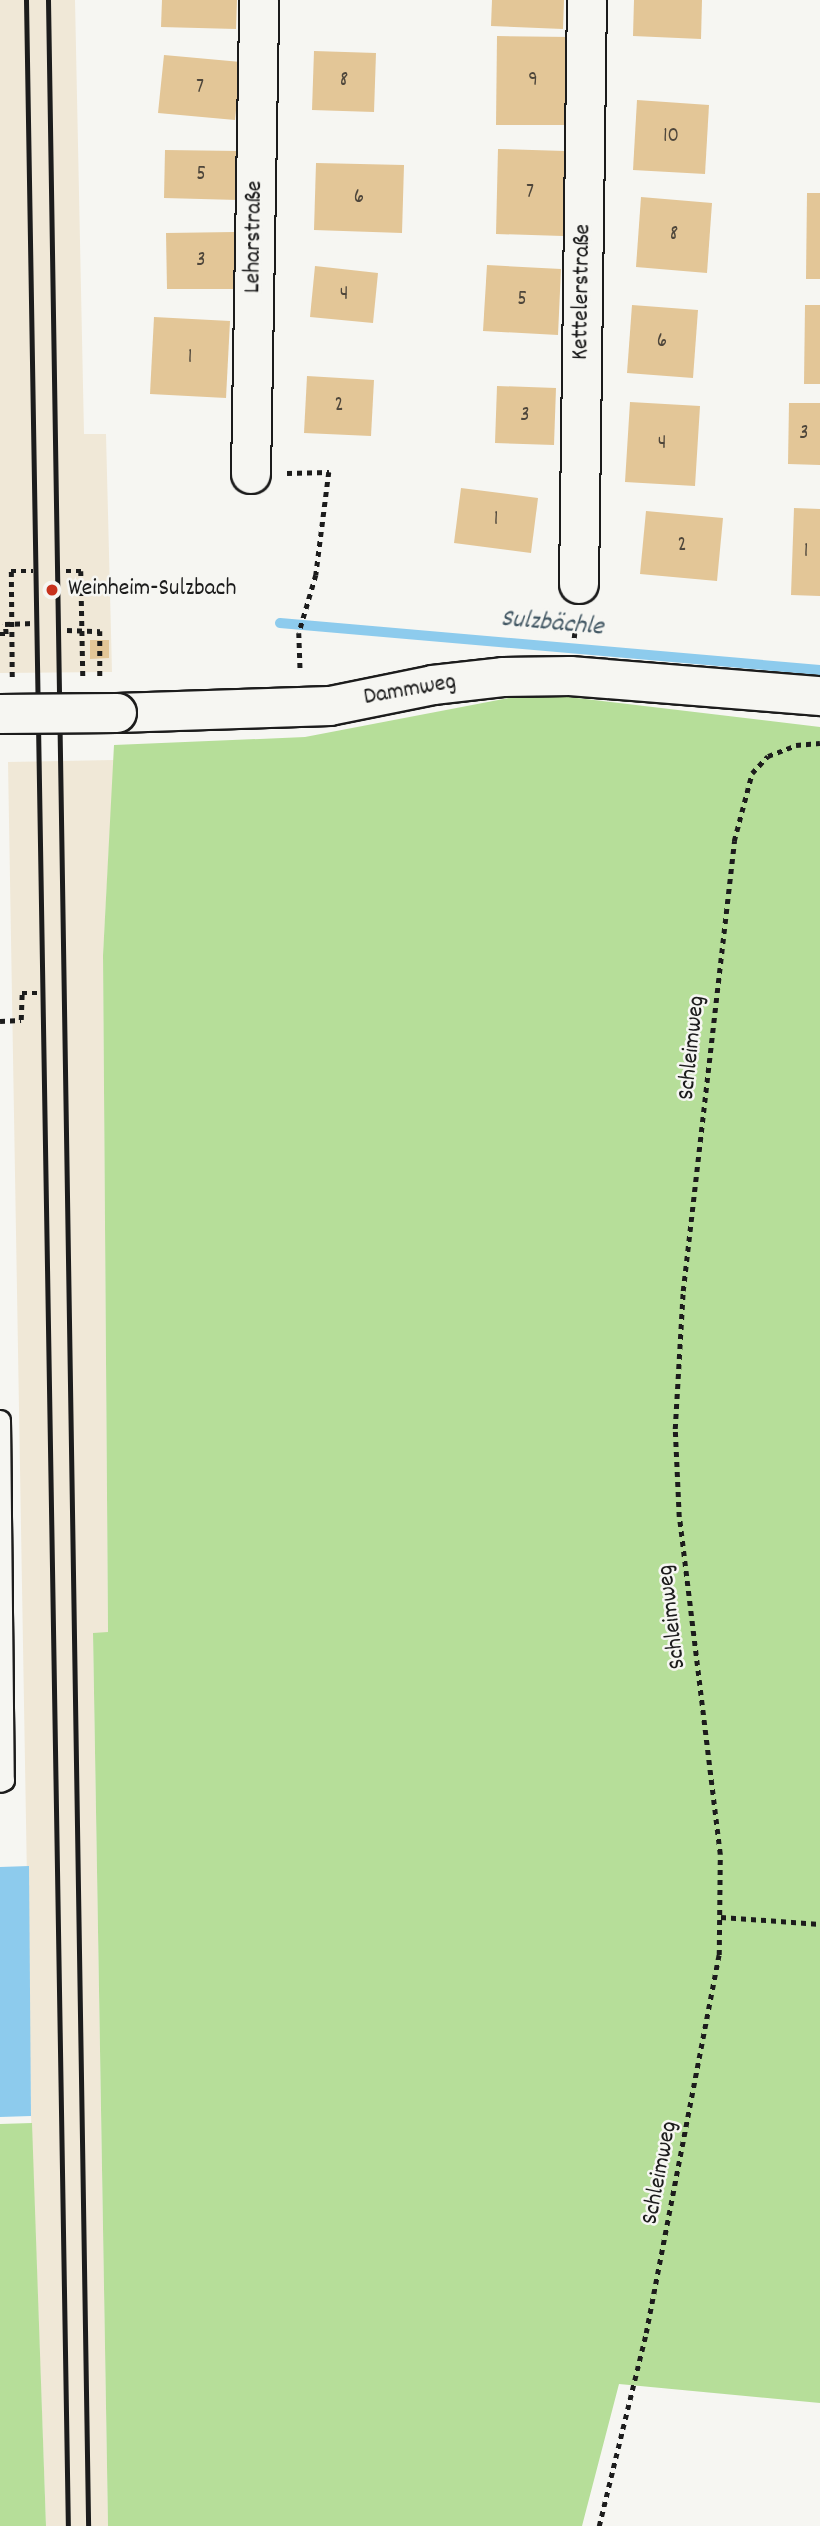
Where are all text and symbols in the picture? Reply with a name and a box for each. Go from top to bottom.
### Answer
house number: 8 [340,68,348,94]
house number: 9 [528,68,538,94]
house number: 7 [196,75,204,101]
house number: 10 [663,124,679,150]
house number: 5 [196,162,206,188]
street label: Leharstraße [240,180,270,294]
house number: 7 [526,180,534,206]
house number: 6 [354,185,364,211]
house number: 8 [670,222,678,248]
street label: Kettelerstraße [567,224,599,360]
house number: 3 [196,248,206,274]
house number: 4 [340,282,348,308]
house number: 5 [517,287,527,313]
house number: 6 [657,329,667,355]
house number: 1 [188,345,192,371]
house number: 2 [334,393,344,419]
house number: 3 [520,403,530,429]
house number: 3 [799,421,809,447]
house number: 4 [658,431,666,457]
house number: 1 [494,507,498,533]
house number: 2 [677,533,687,559]
house number: 1 [804,539,808,565]
place label: Weinheim-Sulzbach [68,576,237,604]
marker: Weinheim-Sulzbach [42,580,62,600]
water label: Sulzbächle [499,604,605,644]
street label: Dammweg [362,669,458,713]
street label: Schleimweg [673,994,713,1102]
street label: Schleimweg [652,1563,694,1671]
street label: Schleimweg [637,2119,685,2227]

